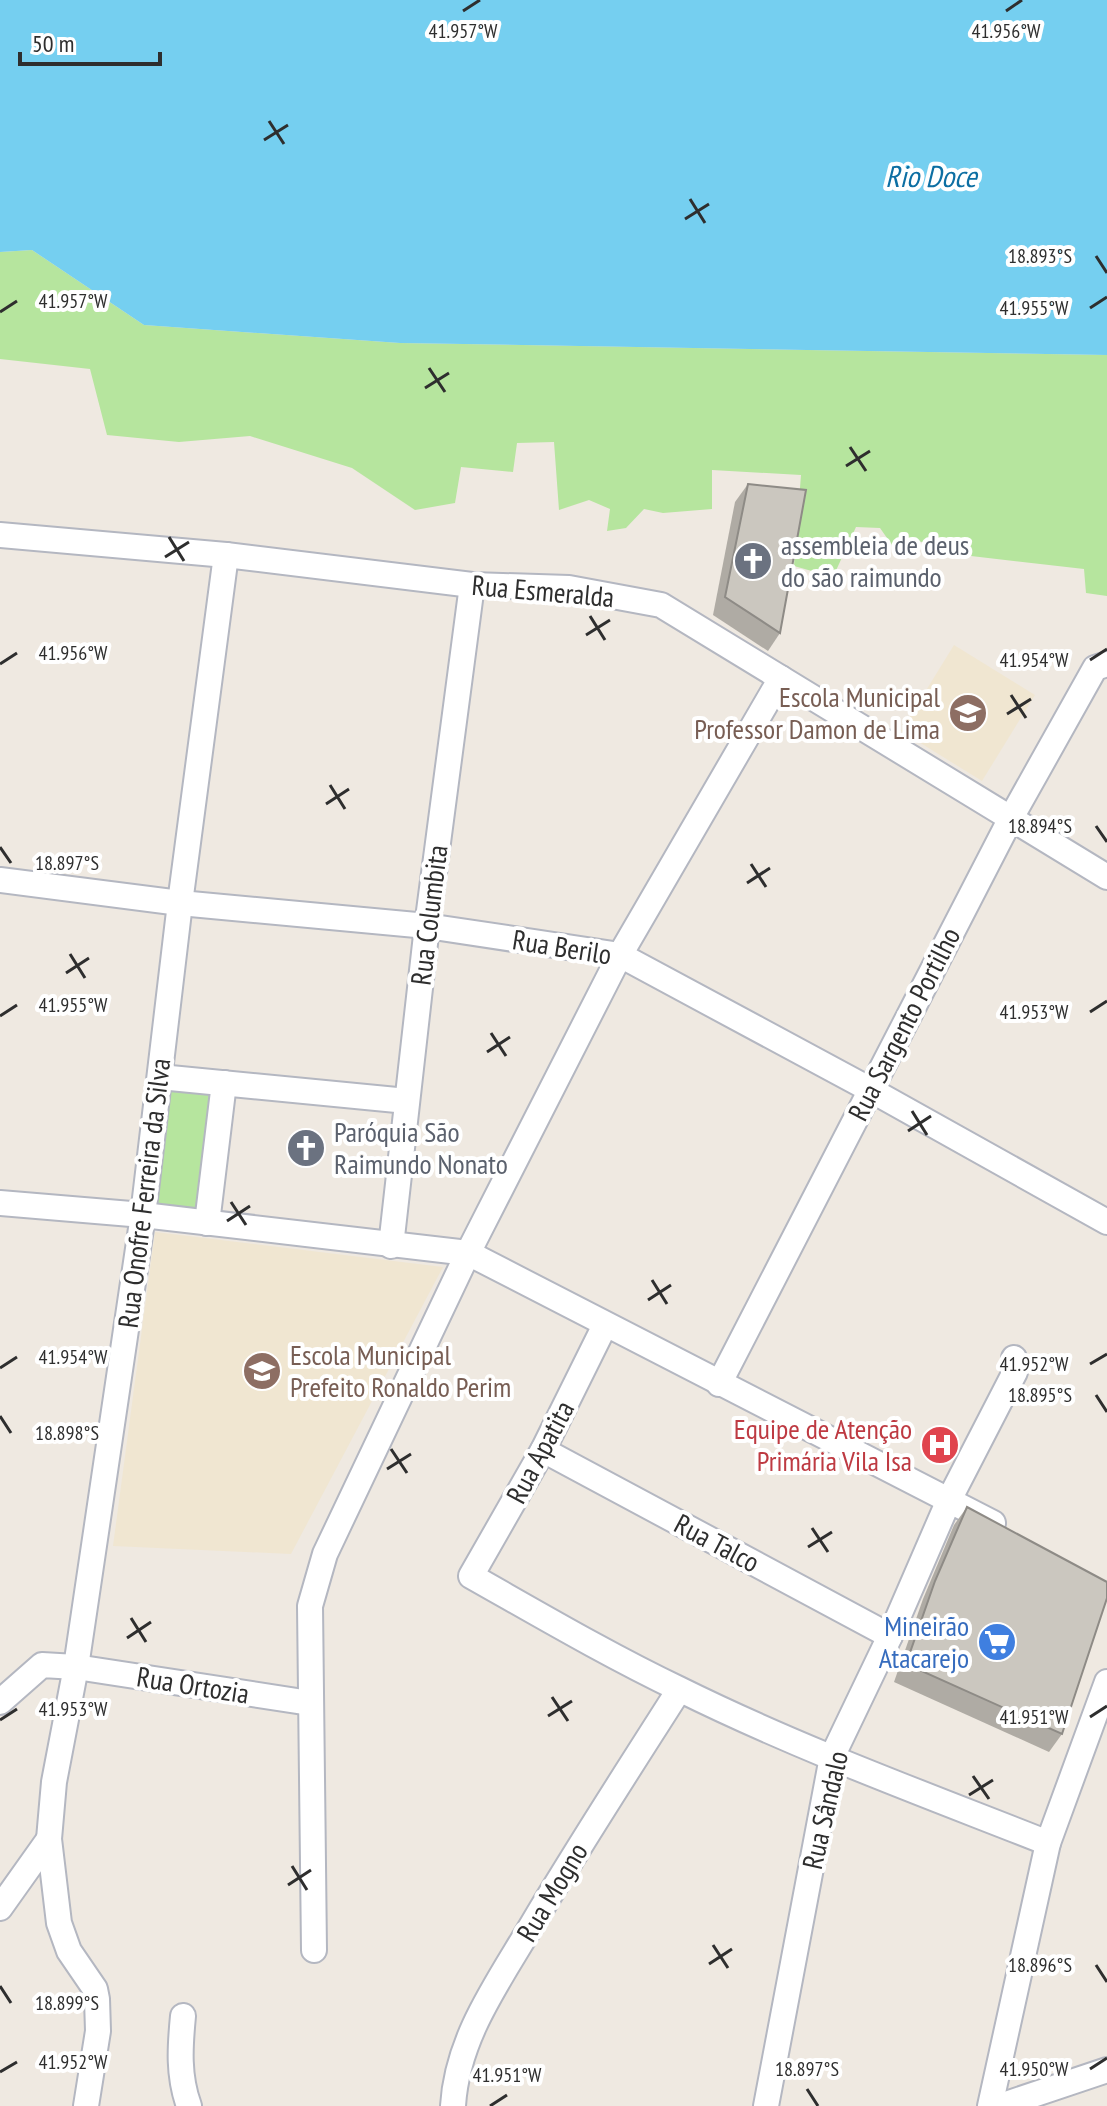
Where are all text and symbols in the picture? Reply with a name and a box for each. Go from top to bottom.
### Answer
scale bar [20,16,160,66]
text: 41.957°W [429,18,498,44]
text: 41.956°W [972,18,1041,44]
text: 50 m [32,28,74,59]
water label: Rio Doce [885,156,978,195]
text: 18.893°S [1008,243,1072,269]
text: 41.957°W [39,288,108,314]
text: 41.955°W [1000,295,1069,321]
place label: assembleia de deus do são raimundo [781,526,969,595]
church icon: assembleia de deus do são raimundo [732,540,774,582]
street label: Rua Esmeralda [470,566,616,615]
text: 41.956°W [39,640,108,666]
text: 41.954°W [1000,647,1069,673]
place label: Escola Municipal Professor Damon de Lima [694,678,940,747]
school or university icon: Escola Municipal Professor Damon de Lima [947,692,989,734]
text: 18.894°S [1008,813,1072,839]
street label: Rua Columbita [402,843,455,987]
text: 18.897°S [35,850,99,876]
street label: Rua Berilo [510,920,614,973]
street label: Rua Sargento Portilho [839,921,968,1127]
text: 41.955°W [39,992,108,1018]
text: 41.953°W [1000,999,1069,1025]
street label: Rua Onofre Ferreira da Silva [109,1056,178,1330]
place label: Paróquia São Raimundo Nonato [334,1113,508,1182]
church icon: Paróquia São Raimundo Nonato [285,1127,327,1169]
place label: Escola Municipal Prefeito Ronaldo Perim [290,1336,511,1405]
text: 41.954°W [39,1344,108,1370]
school or university icon: Escola Municipal Prefeito Ronaldo Perim [241,1350,283,1392]
text: 41.952°W [1000,1351,1069,1377]
text: 18.895°S [1008,1382,1072,1408]
street label: Rua Apatita [497,1394,582,1510]
place label: Equipe de Atenção Primária Vila Isa [734,1410,912,1479]
text: 18.898°S [35,1420,99,1446]
hospital icon: Equipe de Atenção Primária Vila Isa [919,1424,961,1466]
street label: Rua Talco [668,1505,766,1580]
place label: Mineirão Atacarejo [879,1607,969,1676]
supermarket icon: Mineirão Atacarejo [976,1621,1018,1663]
street label: Rua Ortozia [134,1657,252,1712]
text: 41.953°W [39,1696,108,1722]
text: 41.951°W [1000,1704,1069,1730]
street label: Rua Sândalo [793,1747,856,1873]
street label: Rua Mogno [508,1835,596,1948]
text: 18.896°S [1008,1952,1072,1978]
text: 18.899°S [35,1990,99,2016]
text: 41.952°W [39,2049,108,2075]
text: 18.897°S [775,2056,839,2082]
text: 41.950°W [1000,2056,1069,2082]
text: 41.951°W [473,2062,542,2088]

